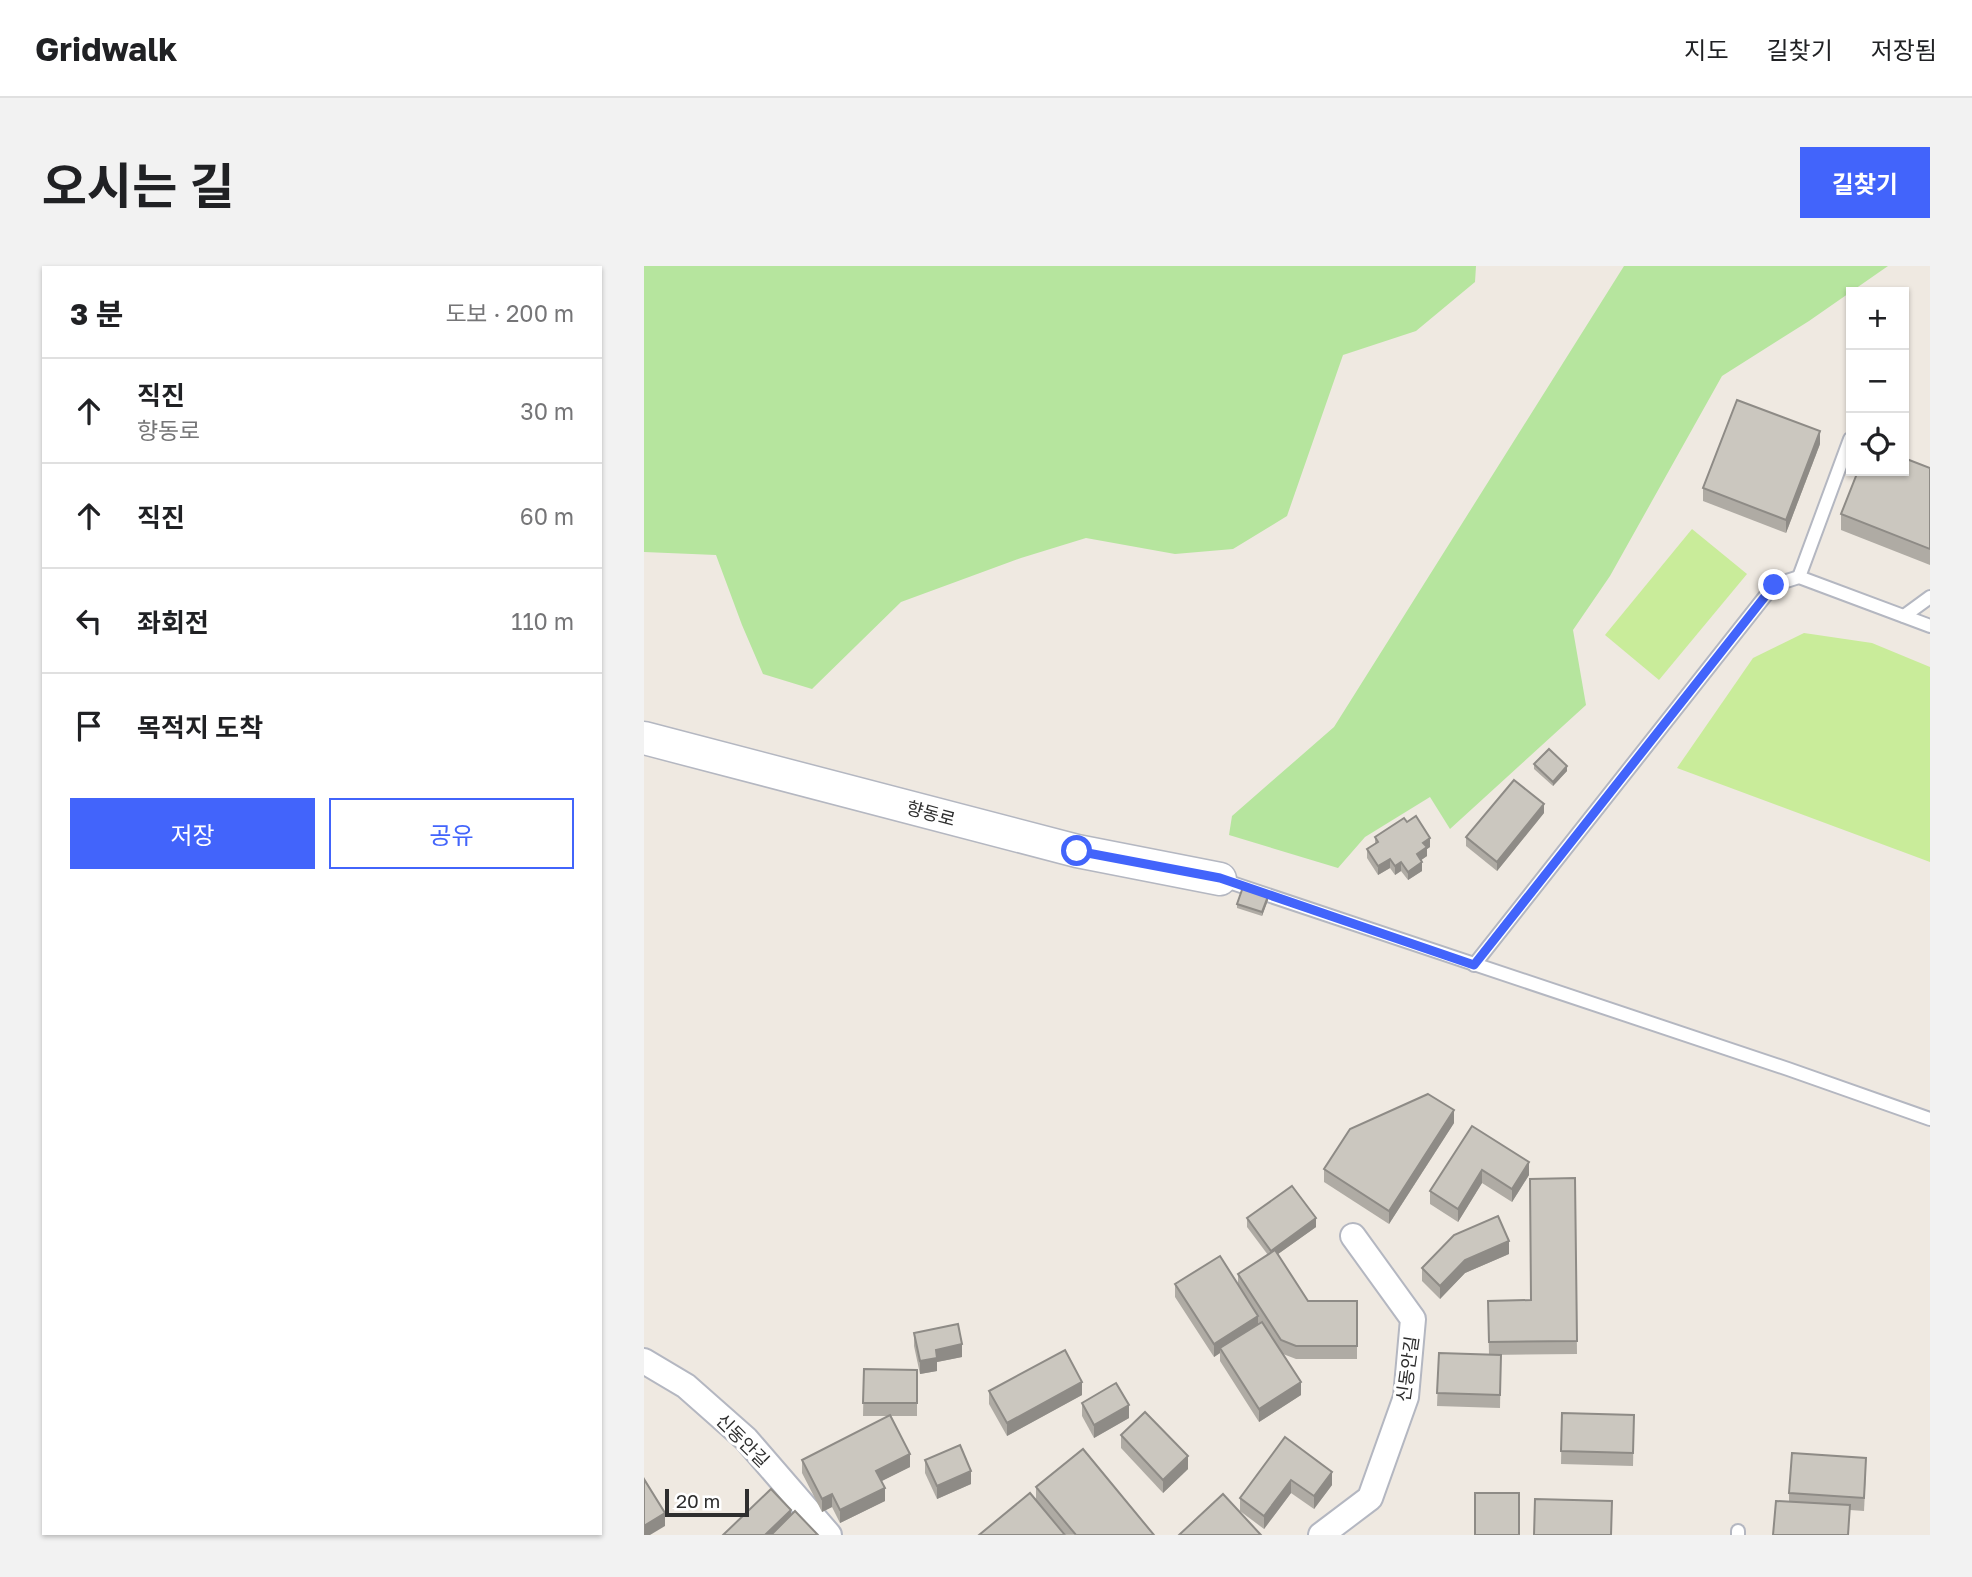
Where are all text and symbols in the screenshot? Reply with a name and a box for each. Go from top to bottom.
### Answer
text: Gridwalk [35,29,177,68]
text: 지도 [1684,35,1729,64]
text: 길찾기 [1767,35,1833,64]
text: 저장됨 [1871,35,1937,64]
button: 길찾기 [1800,147,1930,218]
text: 오시는 길 [42,156,235,215]
map controls [1846,287,1909,476]
button: + [1846,287,1909,350]
text: 3 분 [70,296,123,332]
text: 도보 · 200 m [445,299,574,327]
button: − [1846,350,1909,413]
text: 직진 [137,380,185,411]
icon: ahead [70,392,108,430]
text: 30 m [520,397,574,425]
button: locate [1846,413,1909,476]
text: 향동로 [137,416,200,444]
icon: ahead [70,497,108,535]
text: 직진 [137,502,185,533]
text: 60 m [520,502,574,530]
route end [1758,569,1789,600]
icon: left [70,602,108,640]
text: 좌회전 [137,607,209,638]
text: 110 m [511,607,574,635]
icon: arrive [70,707,108,745]
text: 목적지 도착 [137,712,263,743]
street label: 향동로 [904,796,958,830]
button: 저장 [70,798,315,869]
button: 공유 [329,798,574,869]
route start [1061,835,1092,866]
street label: 신동안길 [1391,1335,1423,1403]
street label: 신동안길 [712,1409,774,1471]
scale bar [665,1486,749,1518]
text: 20 m [676,1489,720,1512]

